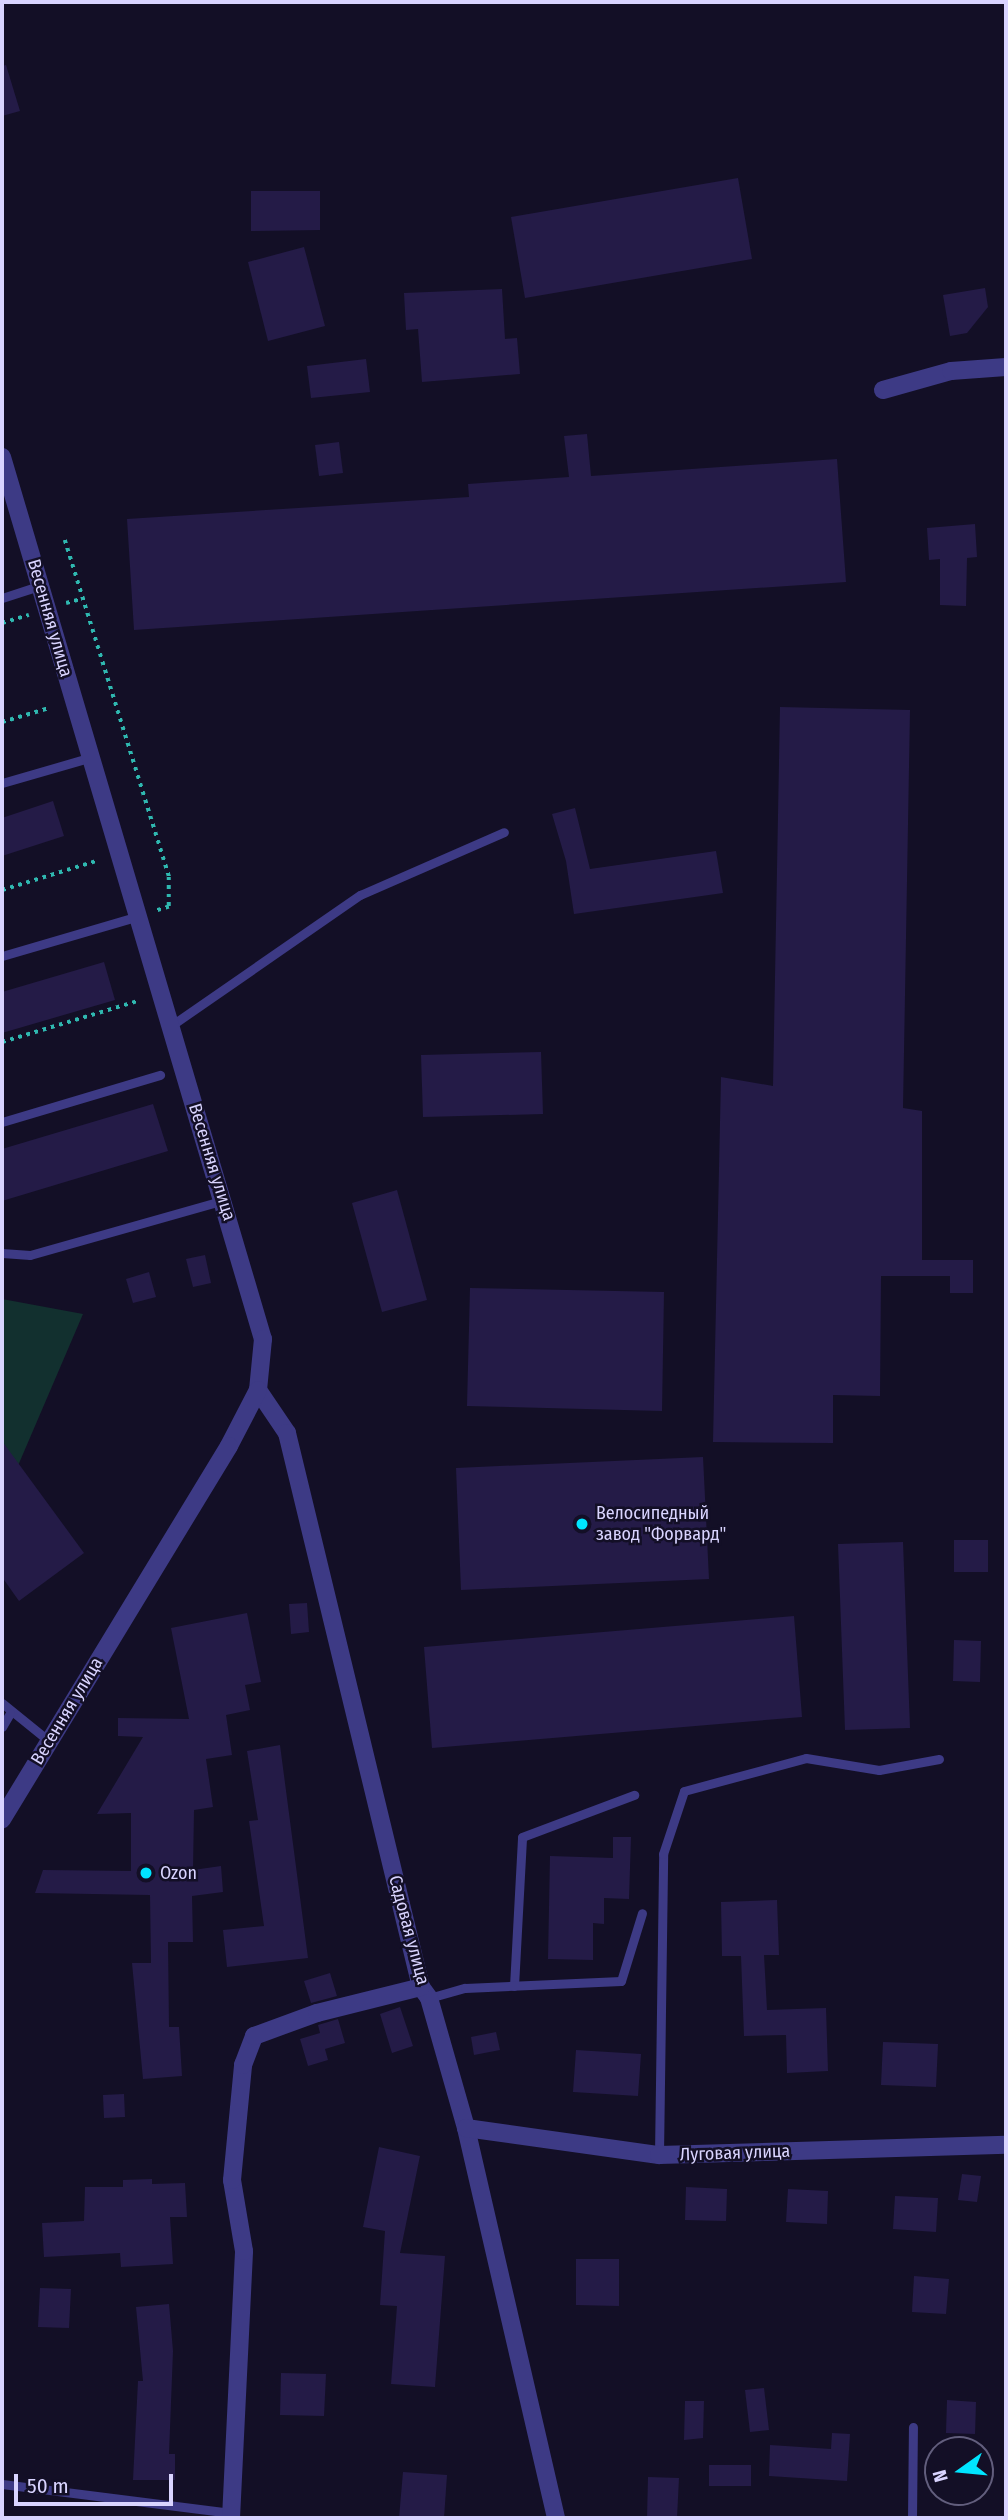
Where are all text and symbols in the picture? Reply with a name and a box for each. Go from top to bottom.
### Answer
street label: Весенняя улица [23,557,77,679]
street label: Весенняя улица [184,1101,240,1223]
place label: Велосипедный завод "Форвард" [596,1503,726,1546]
marker: Велосипедный завод "Форвард" [574,1516,590,1532]
street label: Весенняя улица [26,1653,108,1769]
place label: Ozon [160,1862,197,1884]
marker: Ozon [138,1865,154,1881]
street label: Садовая улица [384,1873,434,1987]
street label: Луговая улица [679,2140,791,2166]
north arrow [924,2436,994,2506]
scale bar [18,2460,177,2504]
text: N [928,2468,953,2485]
text: 50 m [27,2473,69,2499]

